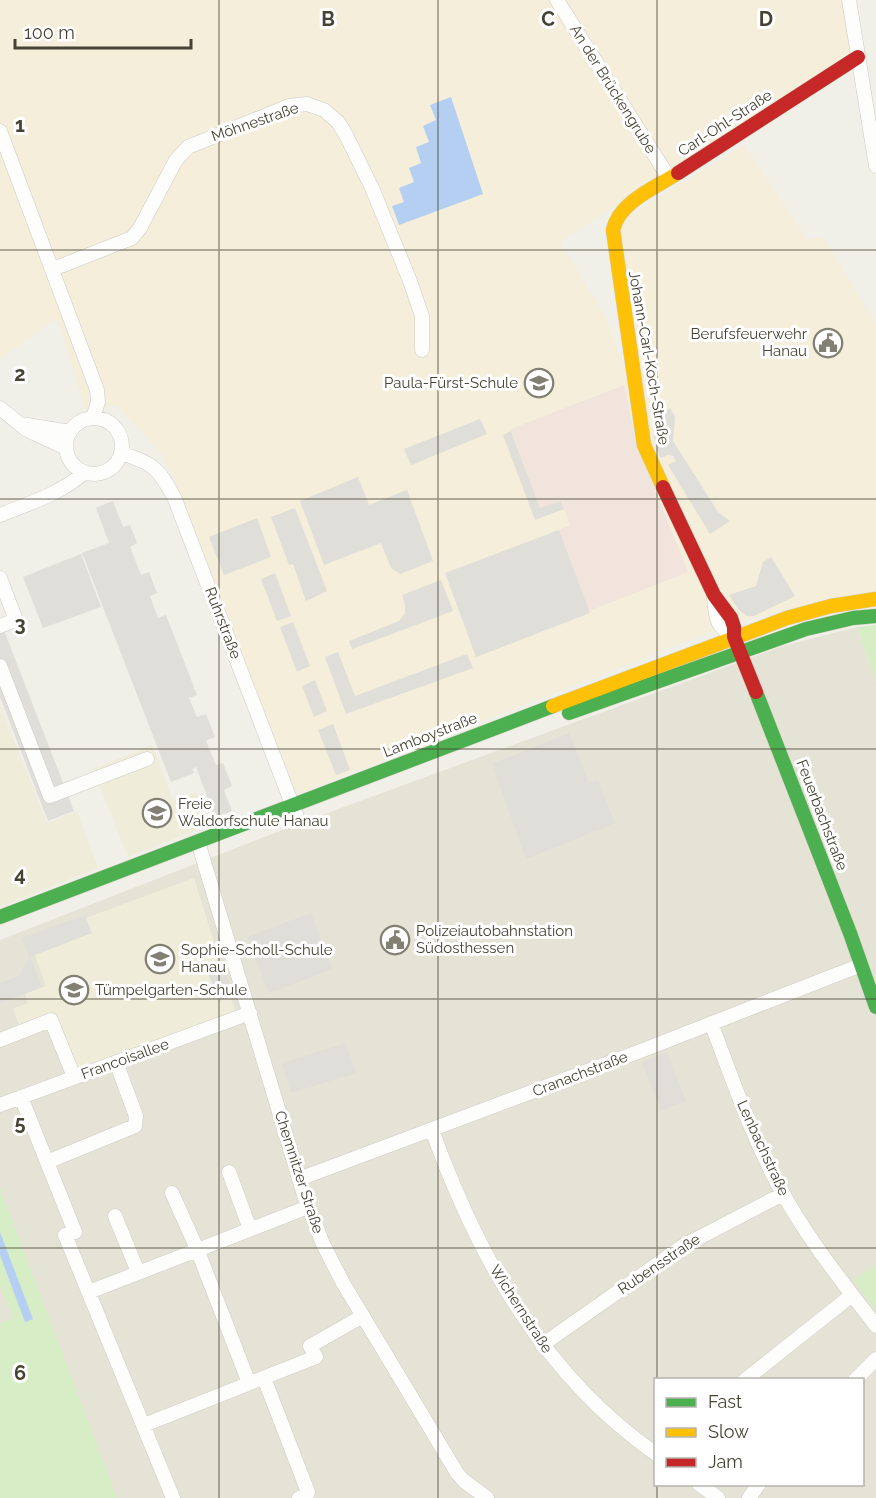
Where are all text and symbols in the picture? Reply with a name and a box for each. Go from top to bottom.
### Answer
text: B [321,7,335,31]
text: C [541,7,555,31]
text: D [759,7,773,31]
scale bar [15,12,190,50]
street label: An der Brückengrube [566,21,660,157]
text: 100 m [24,22,75,43]
street label: Carl-Ohl-Straße [675,86,776,160]
street label: Möhnestraße [209,99,301,145]
text: 1 [15,113,25,137]
street label: Johann-Carl-Koch-Straße [625,270,673,447]
place label: Berufsfeuerwehr Hanau [691,325,808,360]
public building icon: Berufsfeuerwehr Hanau [812,327,844,359]
text: 2 [14,362,26,386]
school or university icon: Paula-Fürst-Schule [523,367,555,399]
place label: Paula-Fürst-Schule [384,374,518,392]
street label: Ruhrstraße [201,585,245,662]
text: 3 [14,612,26,636]
street label: Lamboystraße [380,709,480,761]
street label: Feuerbachstraße [793,757,851,873]
place label: Freie Waldorfschule Hanau [178,795,329,830]
school or university icon: Freie Waldorfschule Hanau [141,797,173,829]
text: 4 [14,862,26,886]
place label: Polizeiautobahnstation Südosthessen [416,922,573,957]
public building icon: Polizeiautobahnstation Südosthessen [379,924,411,956]
place label: Sophie-Scholl-Schule Hanau [181,941,333,976]
school or university icon: Sophie-Scholl-Schule Hanau [144,943,176,975]
school or university icon: Tümpelgarten-Schule [58,974,90,1006]
place label: Tümpelgarten-Schule [95,981,247,999]
street label: Francoisallee [79,1035,171,1083]
street label: Cranachstraße [530,1048,630,1100]
street label: Lenbachstraße [733,1097,793,1199]
street label: Chemnitzer Straße [271,1108,327,1236]
text: 5 [14,1111,26,1135]
street label: Rubensstraße [614,1230,704,1298]
street label: Wichernstraße [486,1262,556,1357]
text: 6 [14,1361,26,1385]
legend [654,1378,864,1486]
text: Fast [708,1391,742,1412]
text: Slow [708,1421,749,1442]
text: Jam [708,1451,743,1472]

